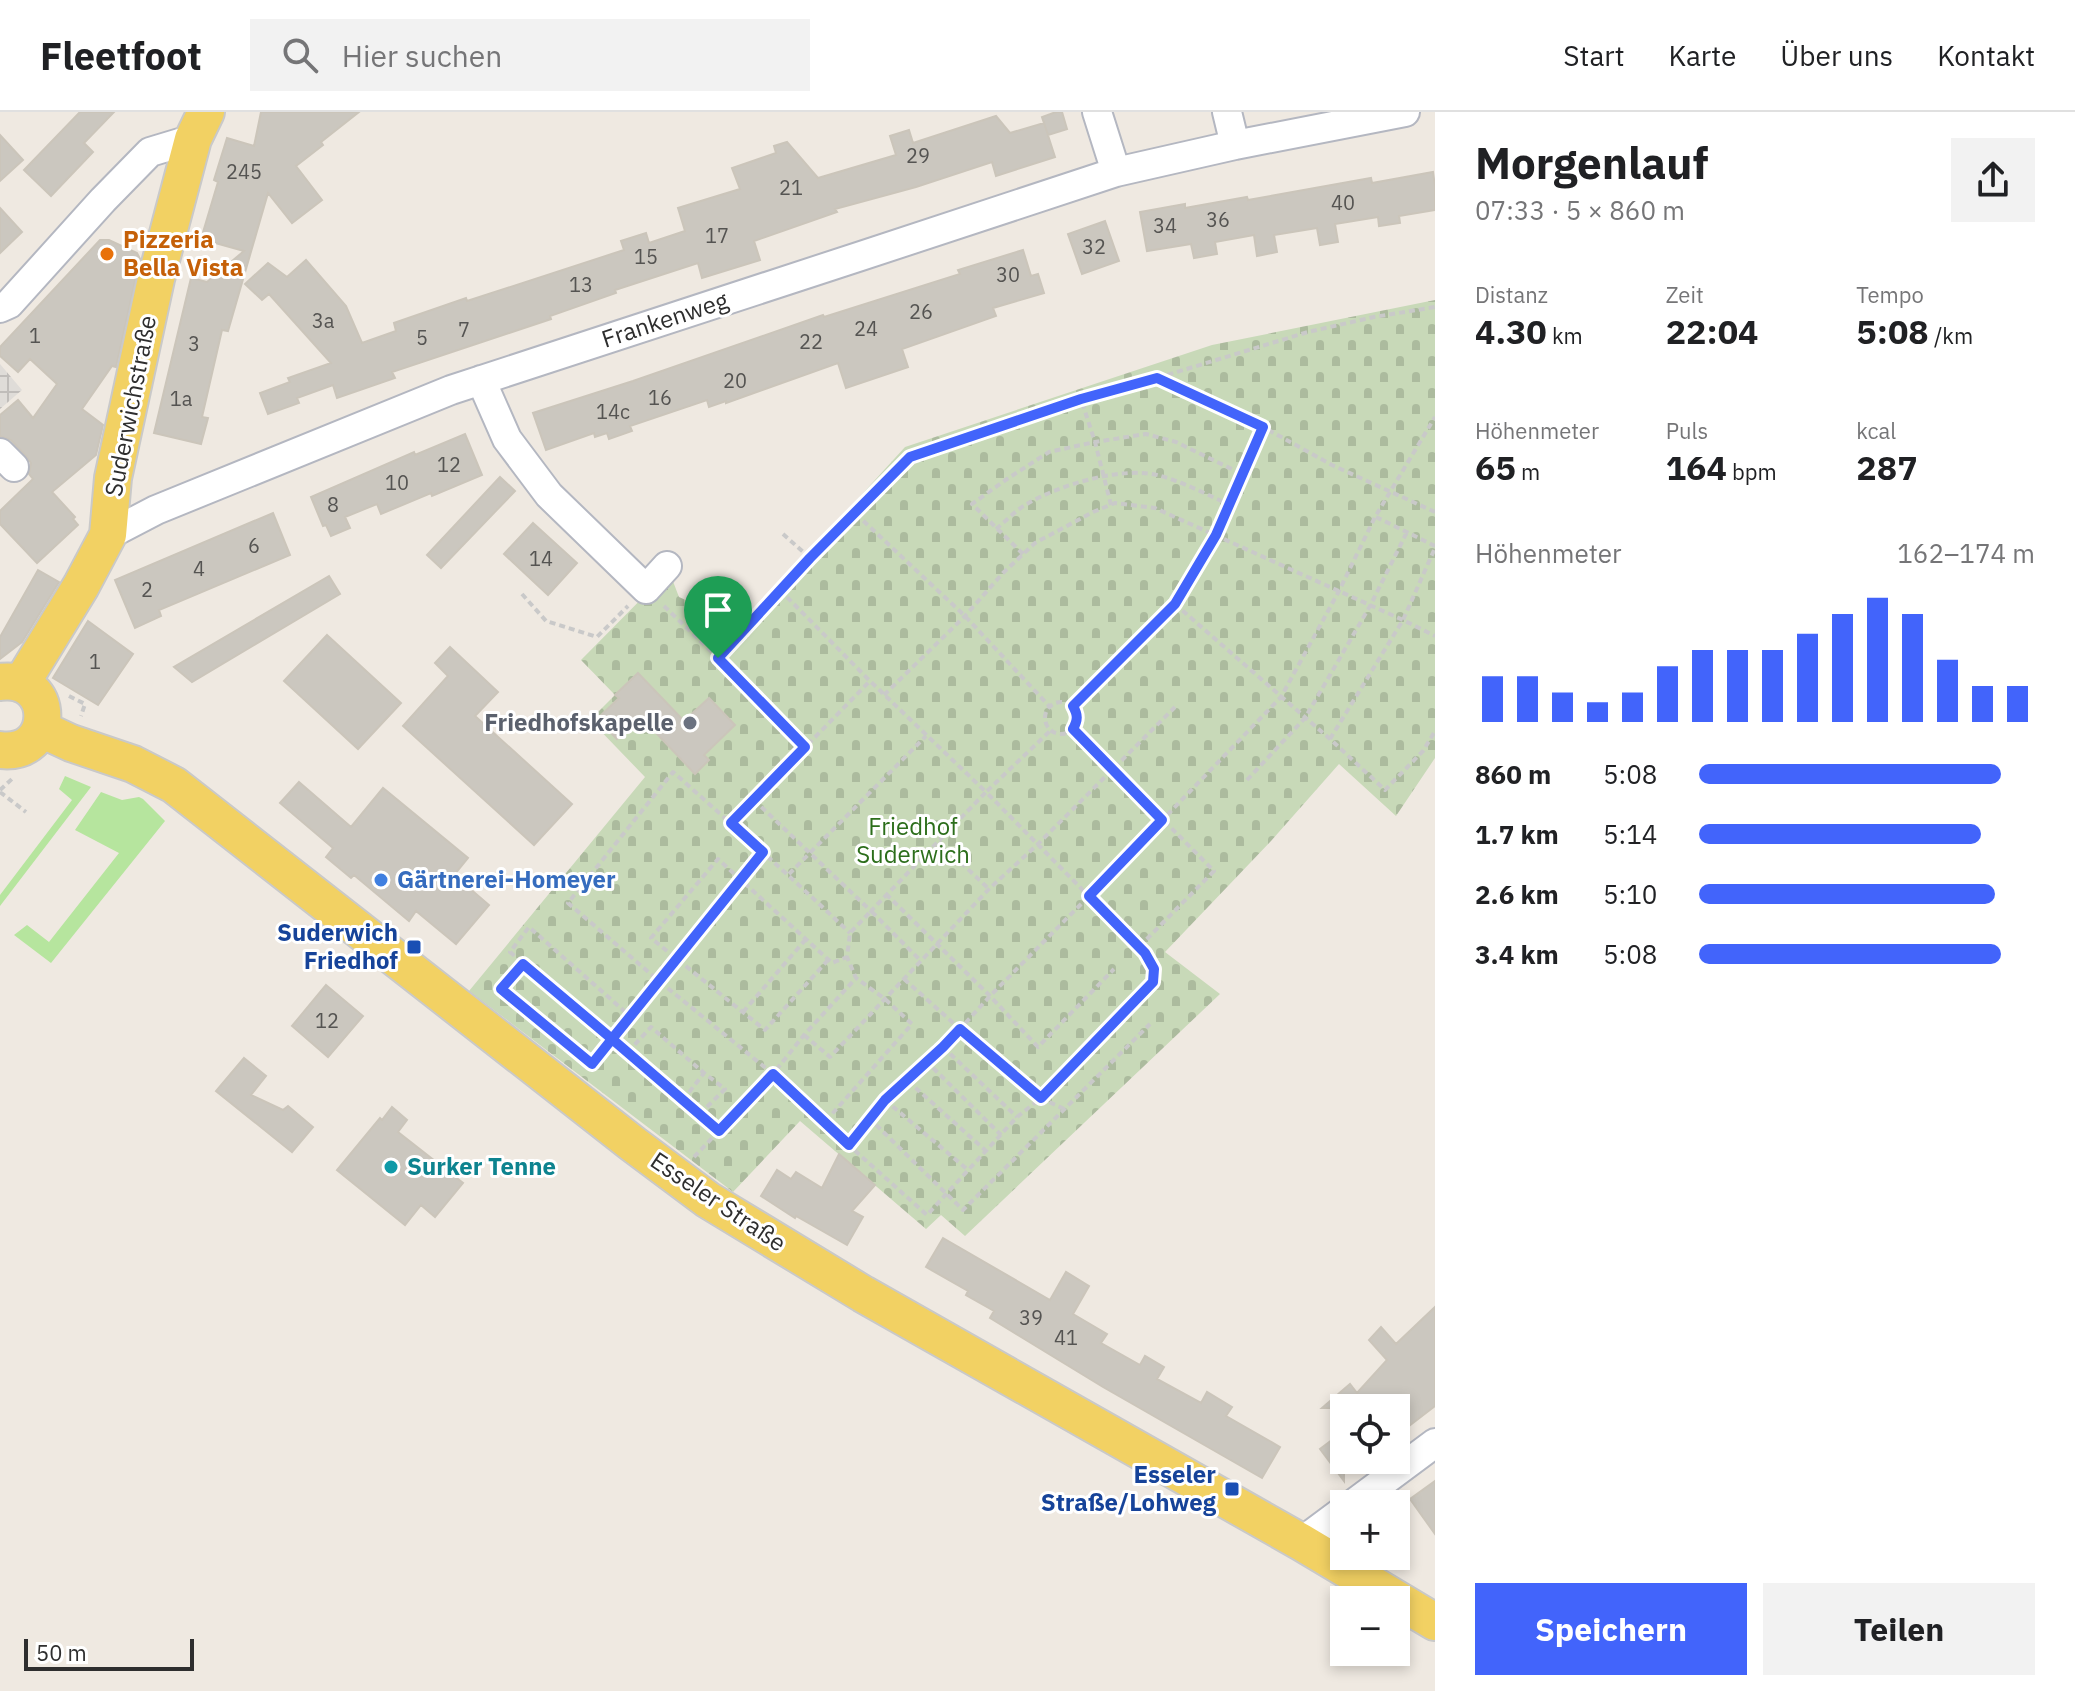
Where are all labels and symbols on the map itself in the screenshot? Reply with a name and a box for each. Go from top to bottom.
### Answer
house number: 29 [906,142,930,169]
house number: 245 [226,158,262,185]
house number: 21 [779,174,803,201]
house number: 40 [1331,189,1355,216]
house number: 36 [1206,206,1230,233]
house number: 34 [1153,212,1177,239]
house number: 17 [705,222,729,249]
place label: Pizzeria Bella Vista [123,223,243,283]
house number: 32 [1082,233,1106,260]
house number: 15 [634,243,658,270]
marker: Pizzeria Bella Vista [98,245,116,263]
house number: 30 [996,261,1020,288]
house number: 13 [569,271,593,298]
street label: Frankenweg [597,283,732,355]
house number: 26 [909,298,933,325]
house number: 3a [312,307,335,334]
street label: Suderwichstraße [97,313,163,499]
house number: 24 [854,315,878,342]
house number: 7 [458,316,470,343]
house number: 1 [29,322,41,349]
house number: 5 [416,324,428,351]
house number: 22 [799,328,823,355]
house number: 3 [188,330,200,357]
house number: 20 [723,367,747,394]
house number: 16 [648,384,672,411]
house number: 1a [170,385,193,412]
house number: 14c [596,398,630,425]
house number: 12 [437,451,461,478]
house number: 10 [385,469,409,496]
house number: 8 [327,491,339,518]
house number: 6 [248,532,260,559]
house number: 14 [529,545,553,572]
house number: 4 [193,555,205,582]
house number: 2 [141,576,153,603]
pin [684,576,752,658]
house number: 1 [89,648,101,675]
place label: Friedhofskapelle [484,706,674,738]
marker: Friedhofskapelle [681,714,699,732]
park label: Friedhof Suderwich [856,810,970,870]
place label: Gärtnerei-Homeyer [397,863,616,895]
marker: Gärtnerei-Homeyer [372,871,390,889]
place label: Suderwich Friedhof [277,916,398,976]
marker: Suderwich Friedhof [405,938,423,956]
house number: 12 [315,1007,339,1034]
street label: Esseler Straße [645,1144,793,1258]
place label: Surker Tenne [407,1150,556,1182]
marker: Surker Tenne [382,1158,400,1176]
house number: 39 [1019,1304,1043,1331]
house number: 41 [1054,1324,1078,1351]
place label: Esseler Straße/Lohweg [1041,1458,1217,1518]
marker: Esseler Straße/Lohweg [1223,1480,1241,1498]
scale bar [24,1635,194,1671]

